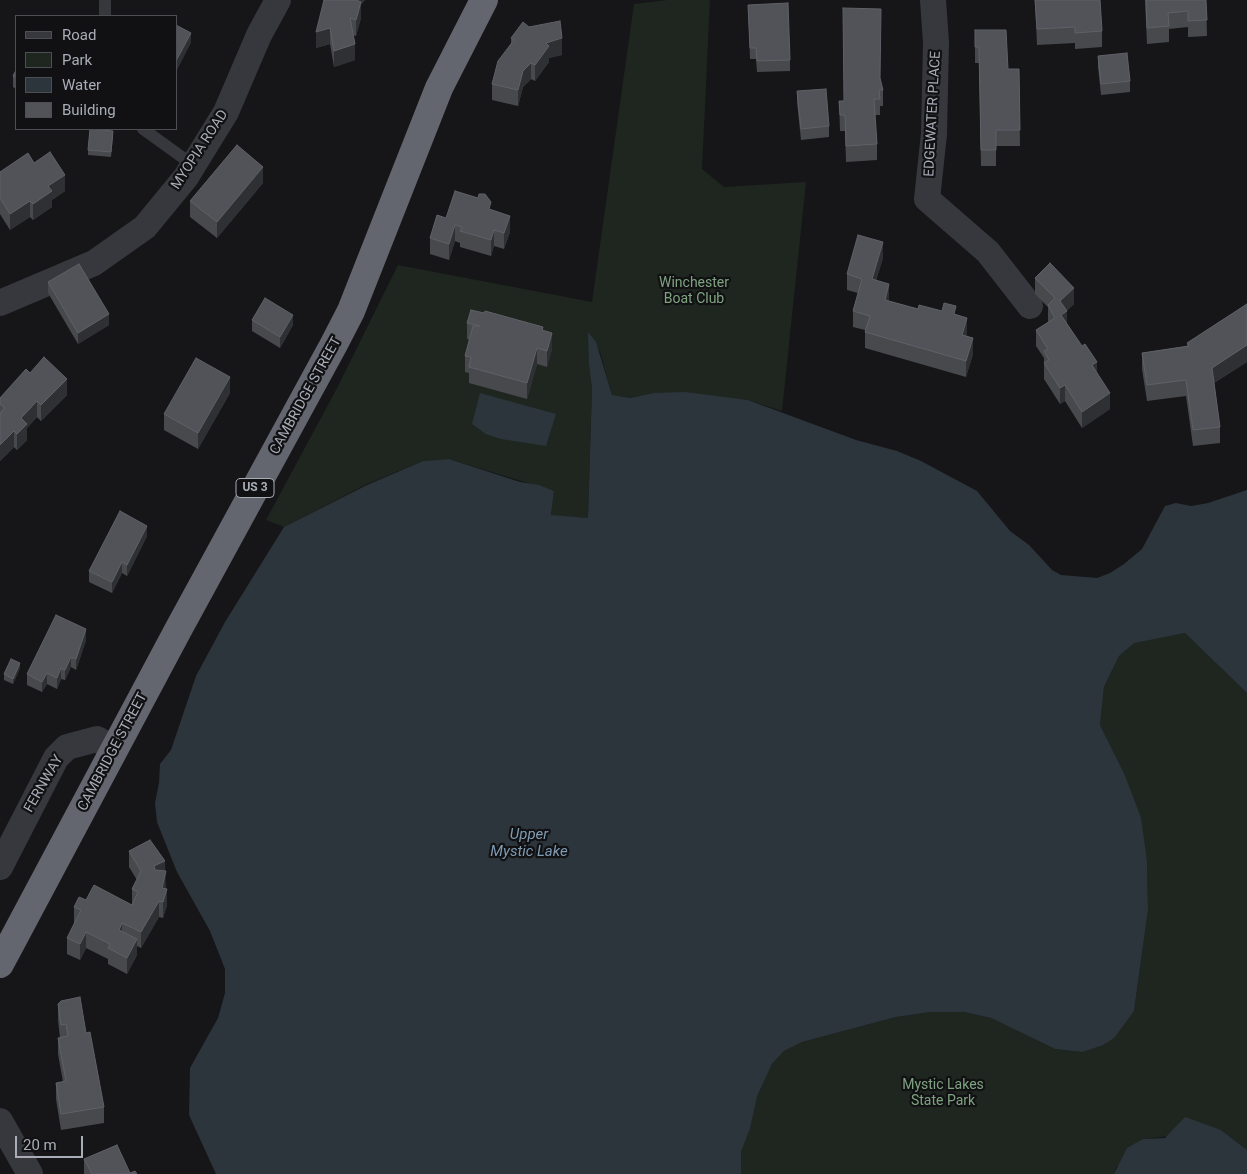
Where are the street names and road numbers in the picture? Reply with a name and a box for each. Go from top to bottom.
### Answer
street label: EDGEWATER PLACE [921,51,945,177]
street label: MYOPIA ROAD [168,107,232,193]
street label: CAMBRIDGE STREET [267,334,345,458]
road number: US 3 [236,478,274,498]
street label: CAMBRIDGE STREET [75,690,151,814]
street label: FERNWAY [21,752,67,816]

